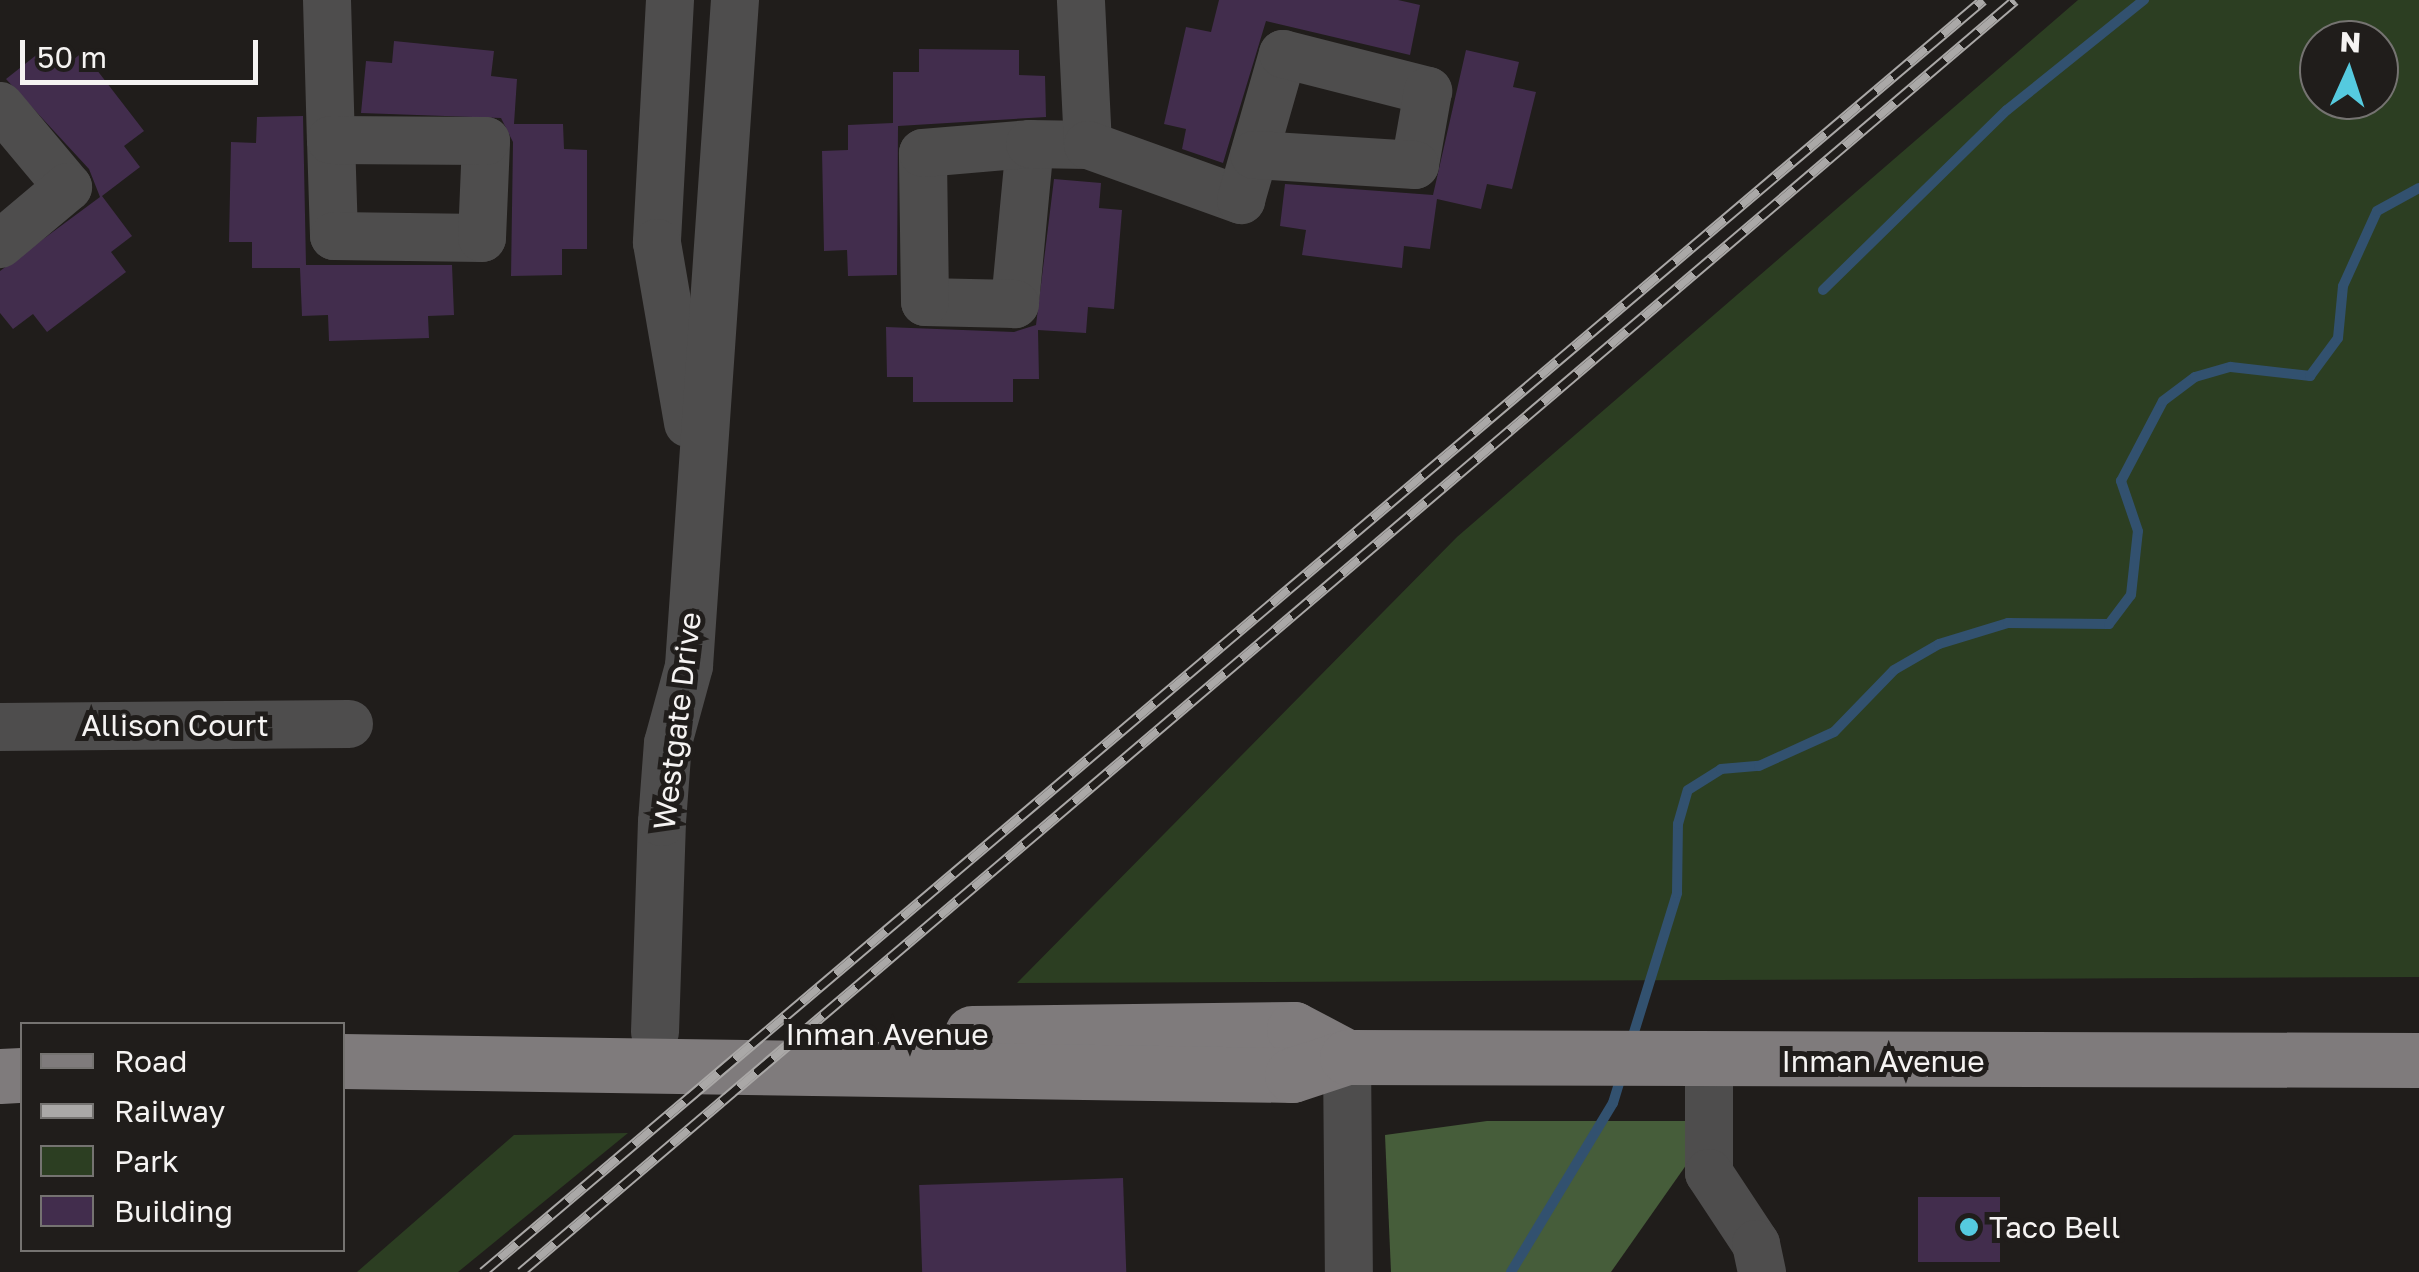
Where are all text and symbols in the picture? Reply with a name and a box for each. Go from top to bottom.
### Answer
scale bar [25,20,262,82]
north arrow [2299,20,2399,120]
text: N [2339,25,2362,59]
text: 50 m [37,39,107,75]
street label: Westgate Drive [646,610,708,832]
street label: Allison Court [81,707,269,743]
street label: Inman Avenue [785,1016,989,1052]
legend [20,1022,345,1252]
text: Road [114,1043,188,1079]
street label: Inman Avenue [1781,1043,1985,1079]
text: Railway [114,1093,225,1129]
text: Park [114,1143,179,1179]
text: Building [114,1193,233,1229]
place label: Taco Bell [1989,1209,2120,1245]
marker: Taco Bell [1958,1216,1980,1238]

